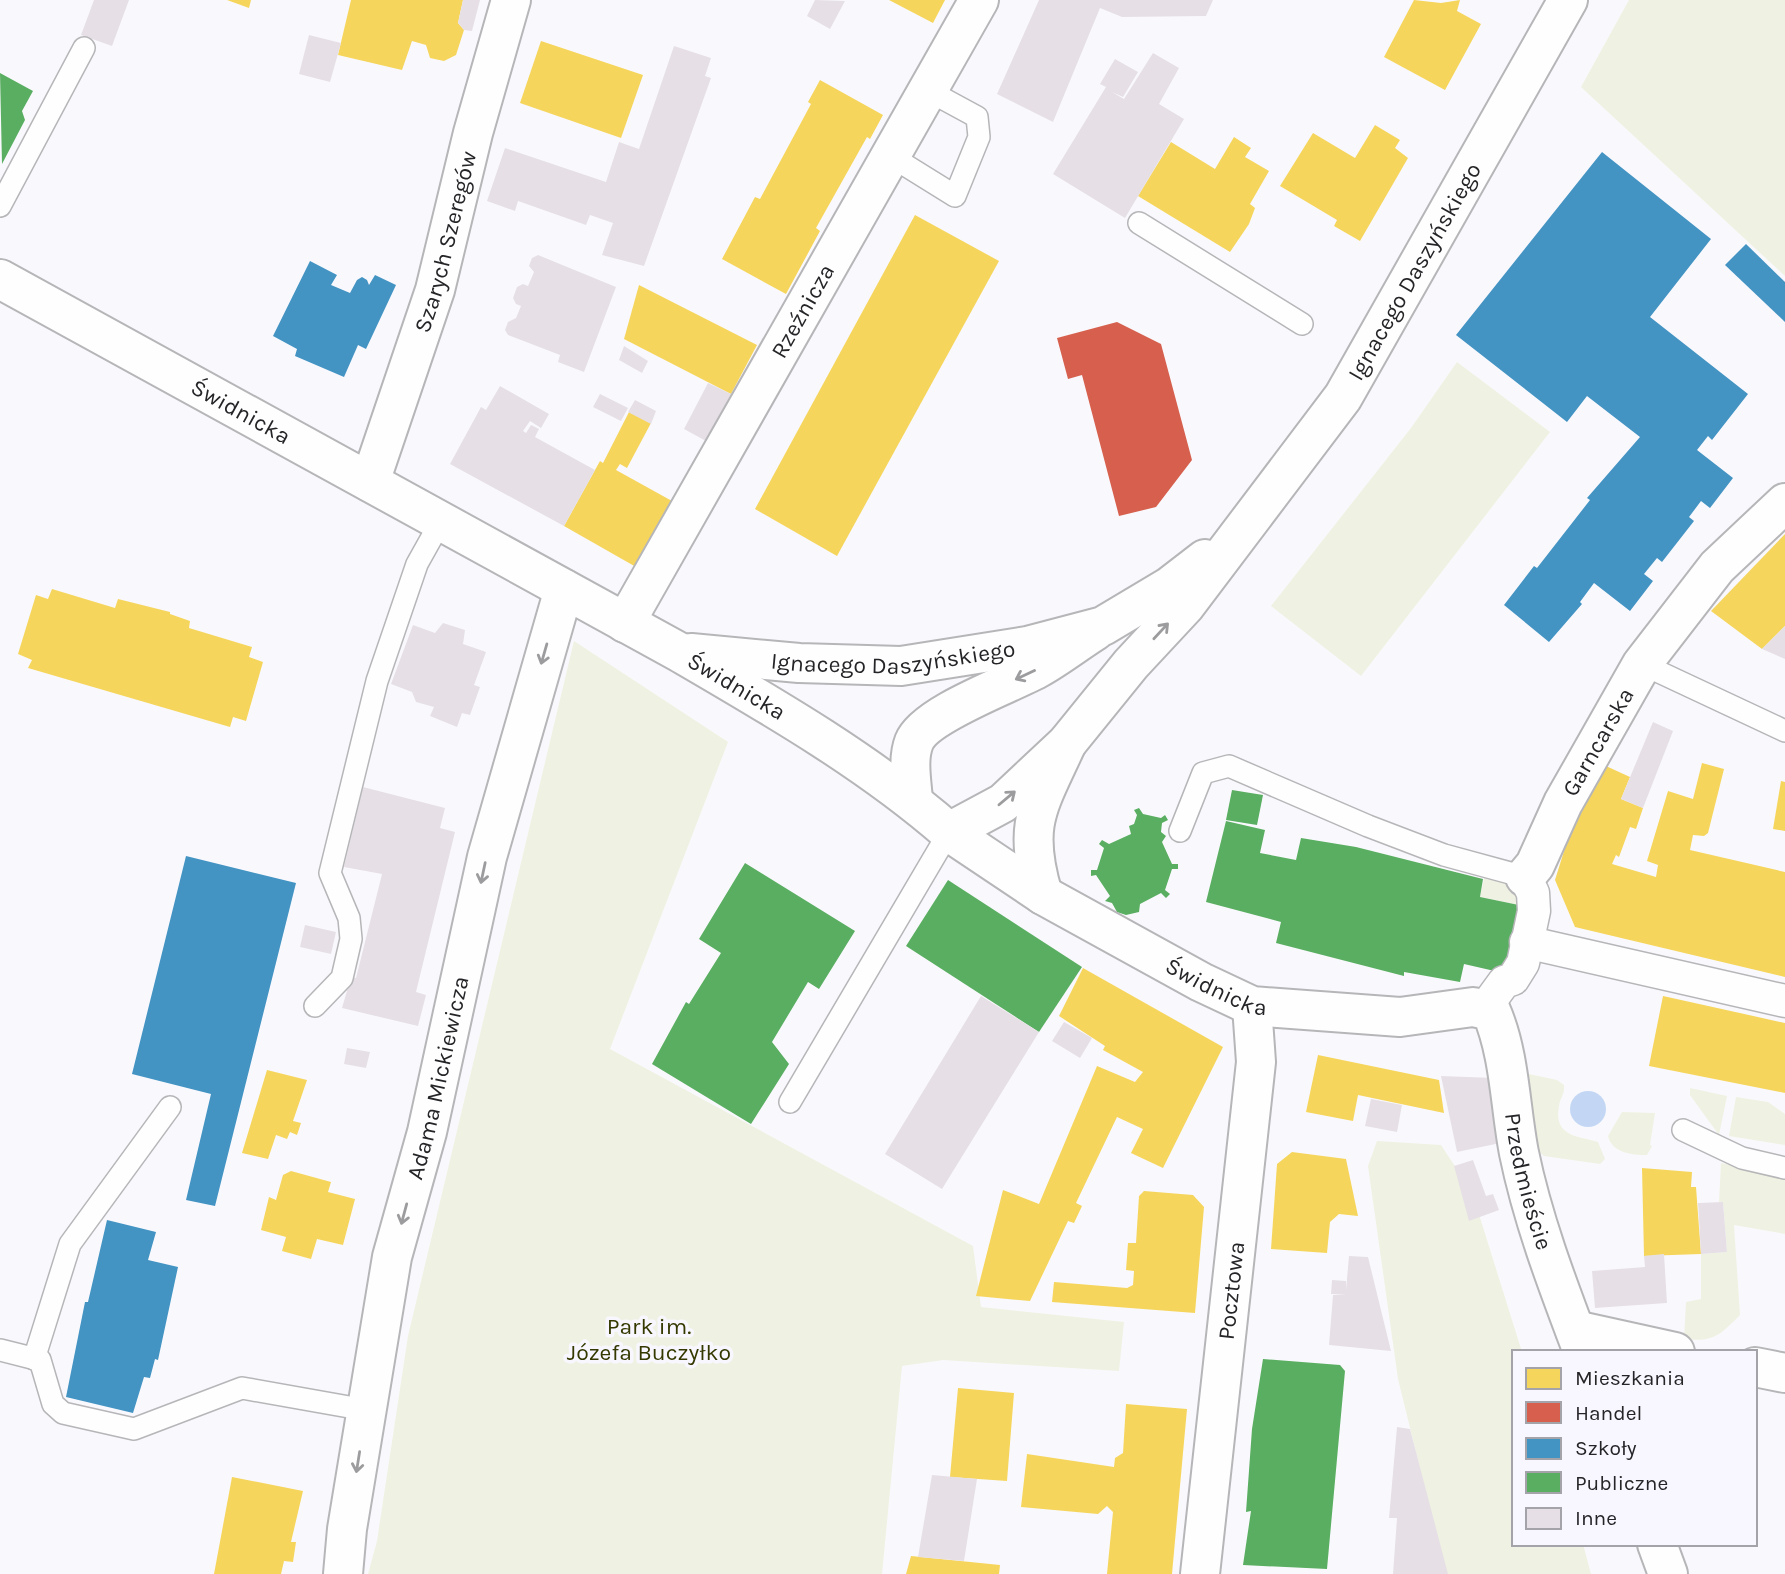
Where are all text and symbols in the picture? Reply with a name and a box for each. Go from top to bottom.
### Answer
street label: Szarych Szeregów [408,148,482,336]
street label: Ignacego Daszyńskiego [1342,158,1486,385]
street label: Rzeźnicza [765,259,840,363]
street label: Świdnicka [187,373,295,450]
one-way arrow [1153,623,1170,640]
street label: Ignacego Daszyńskiego [770,635,1017,680]
one-way arrow [537,642,550,665]
street label: Świdnicka [683,647,791,726]
one-way arrow [1014,669,1036,682]
street label: Garncarska [1556,683,1639,801]
one-way arrow [998,790,1016,806]
one-way arrow [476,861,490,884]
street label: Świdnicka [1161,952,1268,1021]
street label: Adama Mickiewicza [401,973,474,1183]
street label: Przedmieście [1500,1111,1558,1253]
one-way arrow [397,1202,410,1225]
street label: Pocztowa [1212,1240,1250,1341]
park label: Park im. Józefa Buczyłko [567,1313,731,1366]
legend [1512,1350,1757,1546]
text: Mieszkania [1575,1366,1685,1390]
text: Handel [1575,1401,1642,1425]
text: Szkoły [1575,1436,1637,1460]
one-way arrow [351,1450,364,1472]
text: Publiczne [1575,1471,1668,1495]
text: Inne [1575,1506,1617,1530]

